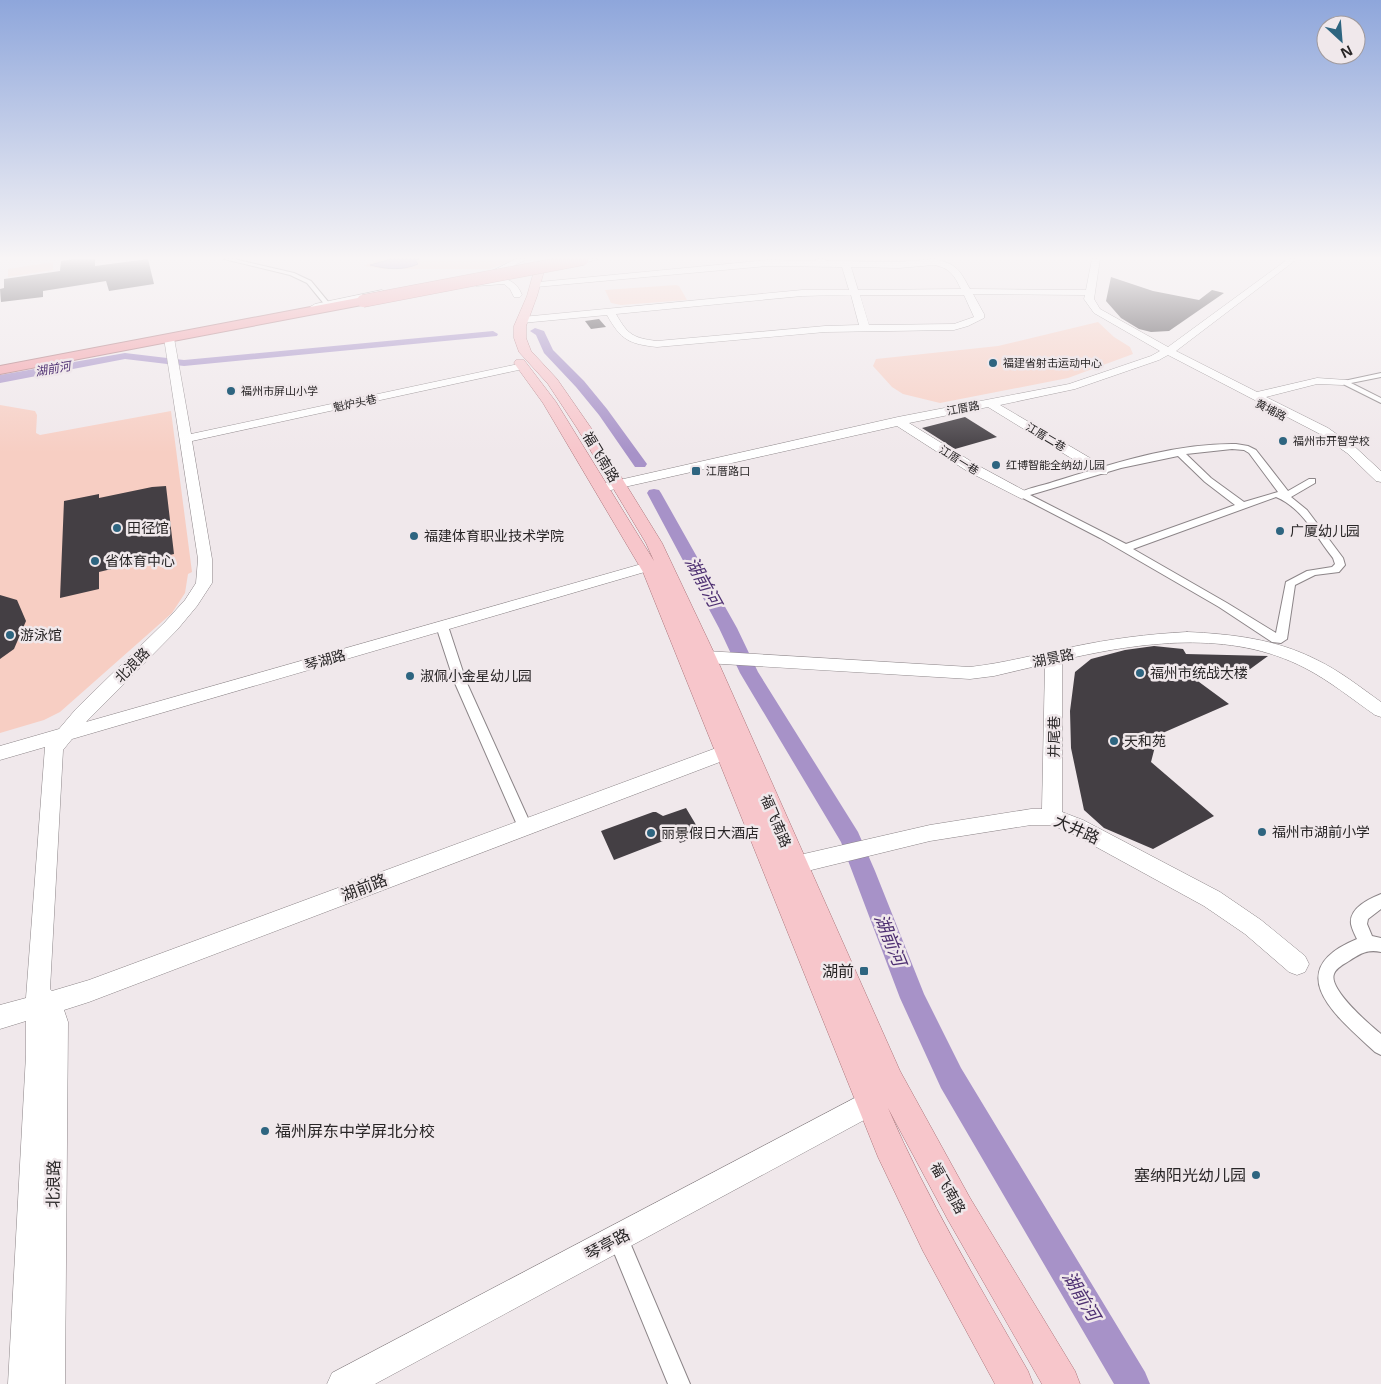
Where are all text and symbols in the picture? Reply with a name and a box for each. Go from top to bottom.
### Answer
north arrow [1316,15,1366,65]
text: N [1338,41,1356,63]
place label: 福建省射击运动中心 [1003,355,1102,370]
water label: 湖前河 [34,357,74,380]
marker: 福建省射击运动中心 [987,357,999,369]
place label: 福州市屏山小学 [241,383,318,398]
marker: 福州市屏山小学 [225,385,237,397]
street label: 魁炉头巷 [332,391,378,414]
street label: 黄埔路 [1253,395,1289,424]
street label: 江厝路 [945,397,981,418]
street label: 江厝二巷 [1024,419,1069,454]
street label: 福飞南路 [579,428,624,486]
place label: 福州市开智学校 [1293,433,1370,448]
marker: 福州市开智学校 [1277,435,1289,447]
street label: 江厝一巷 [937,442,982,478]
place label: 红博智能全纳幼儿园 [1006,457,1105,472]
marker: 红博智能全纳幼儿园 [990,459,1002,471]
place label: 江厝路口 [706,463,750,478]
marker: 江厝路口 [690,465,702,477]
place label: 田径馆 [127,518,169,537]
place label: 广厦幼儿园 [1290,521,1360,540]
marker: 田径馆 [111,522,123,534]
marker: 广厦幼儿园 [1274,525,1286,537]
place label: 福建体育职业技术学院 [424,526,564,545]
marker: 福建体育职业技术学院 [408,530,420,542]
place label: 省体育中心 [105,551,175,570]
water label: 湖前河 [680,552,729,614]
marker: 省体育中心 [89,555,101,567]
place label: 游泳馆 [20,625,62,644]
marker: 游泳馆 [4,629,16,641]
street label: 北浪路 [110,643,153,686]
street label: 湖景路 [1030,644,1075,671]
street label: 琴湖路 [302,645,348,674]
place label: 福州市统战大楼 [1150,663,1248,682]
place label: 淑佩小金星幼儿园 [420,666,532,685]
marker: 福州市统战大楼 [1134,667,1146,679]
marker: 淑佩小金星幼儿园 [404,670,416,682]
street label: 井尾巷 [1044,716,1063,758]
place label: 天和苑 [1124,731,1166,750]
marker: 天和苑 [1108,735,1120,747]
street label: 福飞南路 [757,791,796,850]
street label: 大井路 [1051,809,1103,849]
place label: 福州市湖前小学 [1272,822,1370,841]
place label: 丽景假日大酒店 [661,823,759,842]
marker: 福州市湖前小学 [1256,826,1268,838]
marker: 丽景假日大酒店 [645,827,657,839]
street label: 湖前路 [338,868,390,906]
water label: 湖前河 [870,910,913,972]
place label: 湖前 [822,960,854,982]
marker: 湖前 [858,965,870,977]
place label: 福州屏东中学屏北分校 [275,1120,435,1142]
marker: 福州屏东中学屏北分校 [259,1125,271,1137]
street label: 福飞南路 [927,1159,970,1217]
street label: 北浪路 [42,1160,64,1208]
place label: 塞纳阳光幼儿园 [1134,1164,1246,1186]
marker: 塞纳阳光幼儿园 [1250,1169,1262,1181]
street label: 琴亭路 [581,1223,633,1265]
water label: 湖前河 [1058,1266,1108,1327]

